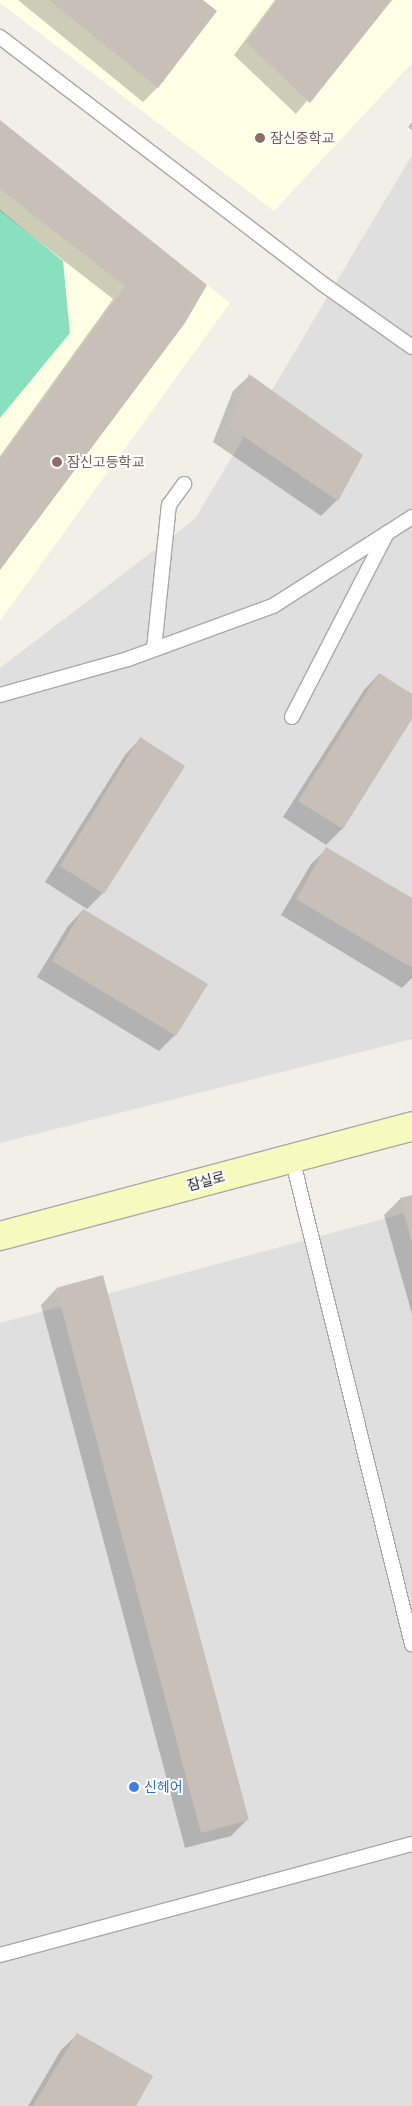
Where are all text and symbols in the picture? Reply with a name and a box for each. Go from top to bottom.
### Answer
place label: 잠신중학교 [270,130,334,146]
marker: 잠신중학교 [254,132,266,144]
place label: 잠신고등학교 [67,454,144,470]
marker: 잠신고등학교 [51,456,63,468]
street label: 잠실로 [185,1168,227,1194]
place label: 신헤어 [144,1779,183,1795]
marker: 신헤어 [128,1781,140,1793]

